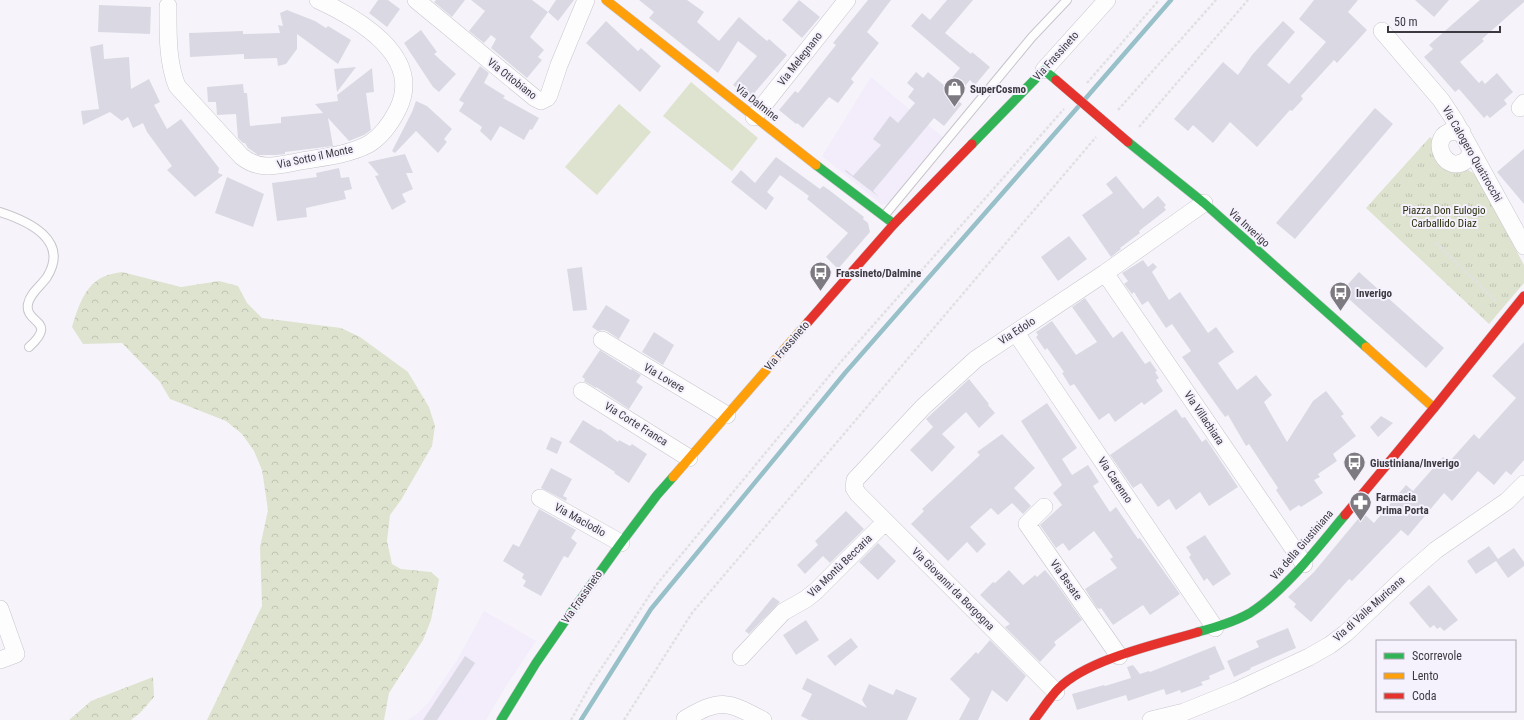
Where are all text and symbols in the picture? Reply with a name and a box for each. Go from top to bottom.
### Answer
scale bar [1388,8,1500,34]
text: 50 m [1394,15,1418,29]
street label: Via Frassineto [1031,28,1082,83]
street label: Via Melegnano [775,29,825,88]
street label: Via Ottobiano [485,56,540,103]
shop icon: SuperCosmo [942,76,968,109]
street label: Via Dalmine [733,82,781,124]
place label: SuperCosmo [970,83,1027,96]
street label: Via Calogero Quattrocchi [1439,104,1505,204]
street label: Via Sotto il Monte [276,143,354,171]
park label: Piazza Don Eulogio Carballido Diaz [1402,204,1486,230]
street label: Via Inverigo [1226,206,1273,250]
bus stop icon: Frassineto/Dalmine [808,260,834,293]
place label: Frassineto/Dalmine [836,267,921,280]
bus stop icon: Inverigo [1328,280,1354,313]
place label: Inverigo [1356,287,1392,300]
street label: Via Edolo [996,314,1038,348]
street label: Via Frassineto [762,318,812,374]
street label: Via Lovere [641,361,687,395]
street label: Via Villachiara [1181,389,1227,447]
street label: Via Corte Franca [602,399,670,449]
bus stop icon: Giustiniana/Inverigo [1341,450,1367,483]
street label: Via Carenno [1095,455,1135,506]
place label: Giustiniana/Inverigo [1370,457,1460,470]
pharmacy icon: Farmacia Prima Porta [1347,490,1373,523]
place label: Farmacia Prima Porta [1376,491,1429,517]
street label: Via Maclodio [552,501,608,540]
street label: Via della Giustiniana [1268,507,1336,583]
street label: Via Montù Beccaria [805,532,875,600]
street label: Via Giovanni da Borgogna [909,545,997,633]
street label: Via Besate [1047,557,1085,603]
street label: Via Frassineto [559,568,605,626]
street label: Via di Valle Muricana [1331,574,1407,644]
legend [1376,640,1516,712]
text: Scorrevole [1412,649,1462,663]
text: Lento [1412,669,1439,683]
text: Coda [1412,689,1437,703]

